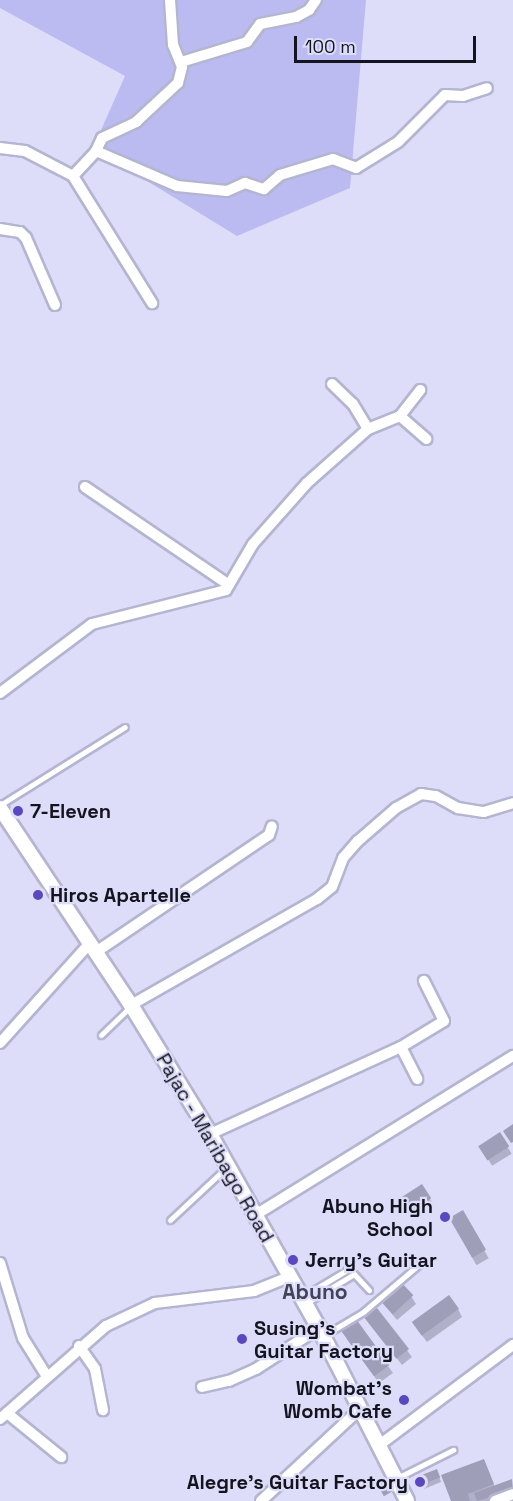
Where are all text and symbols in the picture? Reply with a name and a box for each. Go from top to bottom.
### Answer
scale bar [297,24,478,62]
text: 100 m [305,35,356,58]
place label: 7-Eleven [30,799,111,823]
marker: 7-Eleven [11,804,25,818]
place label: Hiros Apartelle [50,883,191,907]
marker: Hiros Apartelle [31,888,45,902]
street label: Pajac - Maribago Road [151,1049,279,1247]
place label: Abuno High School [322,1194,433,1241]
marker: Abuno High School [438,1210,452,1224]
place label: Jerry's Guitar [305,1248,437,1272]
marker: Jerry's Guitar [286,1253,300,1267]
district label: Abuno [282,1279,348,1305]
place label: Susing's Guitar Factory [254,1316,393,1363]
marker: Susing's Guitar Factory [235,1332,249,1346]
place label: Wombat's Womb Cafe [283,1376,392,1423]
marker: Wombat's Womb Cafe [397,1393,411,1407]
place label: Alegre's Guitar Factory [187,1470,408,1494]
marker: Alegre's Guitar Factory [413,1475,427,1489]

